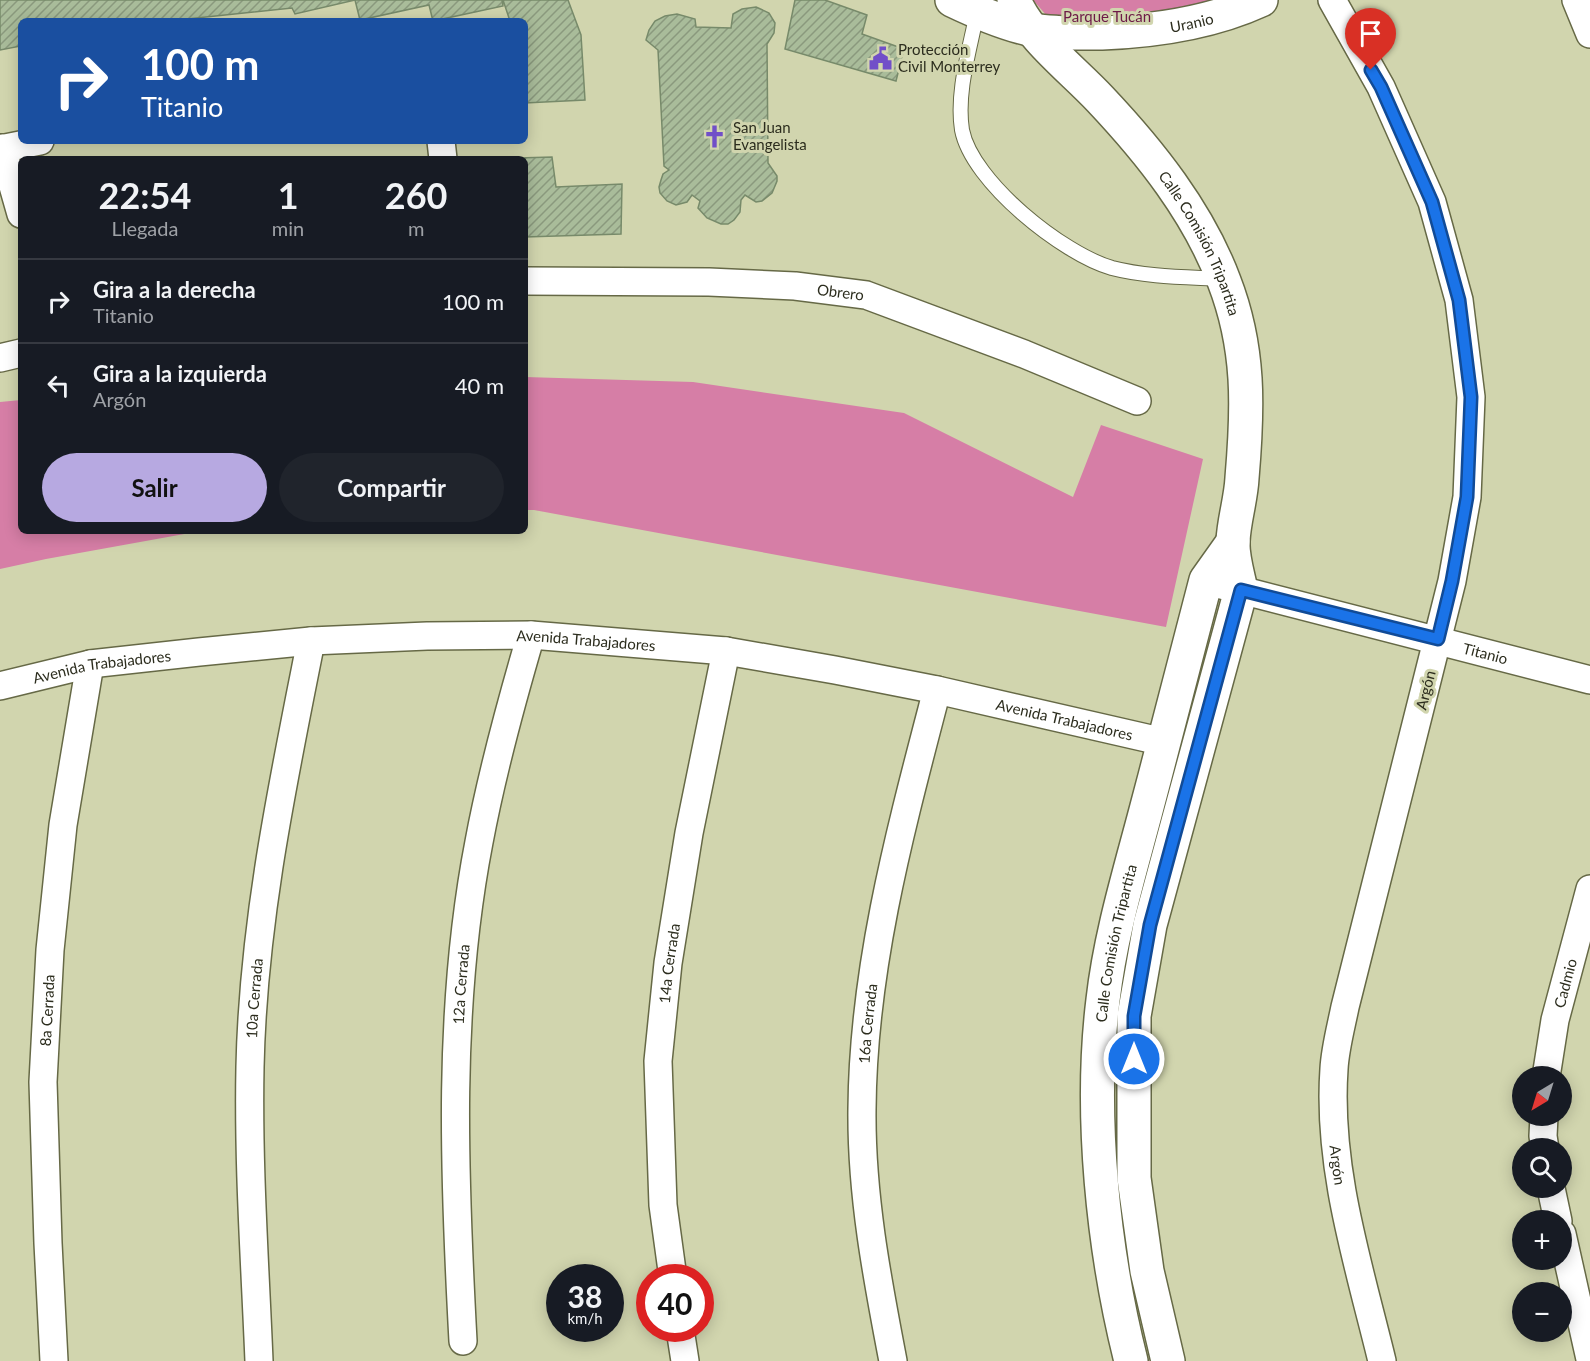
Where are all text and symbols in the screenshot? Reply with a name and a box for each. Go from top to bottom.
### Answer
park label: Parque Tucán [1063,7,1151,25]
pin [1345,8,1396,70]
street label: Uranio [1168,9,1215,36]
icon: arrive [1354,17,1387,50]
text: 100 m [141,39,259,89]
place label: Protección Civil Monterrey [898,40,1000,75]
icon: right [42,42,120,120]
public building icon: Protección Civil Monterrey [867,45,893,71]
text: Titanio [141,90,223,123]
place label: San Juan Evangelista [733,118,807,153]
church icon: San Juan Evangelista [702,123,728,149]
street label: Calle Comisión Tripartita [1155,167,1244,318]
text: 22:54 [99,173,191,217]
text: 1 [278,173,299,217]
text: 260 [385,173,447,217]
text: Llegada [111,216,178,240]
text: min [272,216,304,240]
text: m [408,216,424,240]
text: Gira a la derecha [93,276,256,303]
street label: Obrero [816,280,865,304]
icon: right [42,285,75,318]
text: 100 m [442,288,504,315]
text: Titanio [93,303,154,327]
text: Gira a la izquierda [93,360,267,387]
icon: left [42,369,75,402]
text: 40 m [455,372,504,399]
text: Argón [93,387,146,411]
button: Salir [42,453,267,522]
button: Compartir [279,453,504,522]
street label: Avenida Trabajadores [516,626,656,654]
street label: Titanio [1461,639,1510,667]
street label: Avenida Trabajadores [31,646,172,687]
street label: Argón [1411,668,1439,712]
street label: Avenida Trabajadores [994,695,1135,744]
street label: Calle Comisión Tripartita [1092,862,1140,1023]
street label: 14a Cerrada [655,922,683,1004]
street label: 12a Cerrada [449,943,473,1025]
street label: Cadmio [1550,956,1580,1010]
street label: 10a Cerrada [242,957,266,1039]
street label: 8a Cerrada [36,974,58,1047]
street label: 16a Cerrada [855,982,880,1064]
position arrow [1102,1027,1166,1091]
north arrow [1512,1066,1572,1126]
map controls [1512,1066,1572,1342]
button: search [1512,1138,1572,1198]
street label: Argón [1327,1144,1350,1186]
button: + [1512,1210,1572,1270]
speed limit sign: 40 [636,1264,714,1342]
text: 38 [568,1278,602,1314]
button: − [1512,1282,1572,1342]
text: km/h [567,1309,603,1327]

